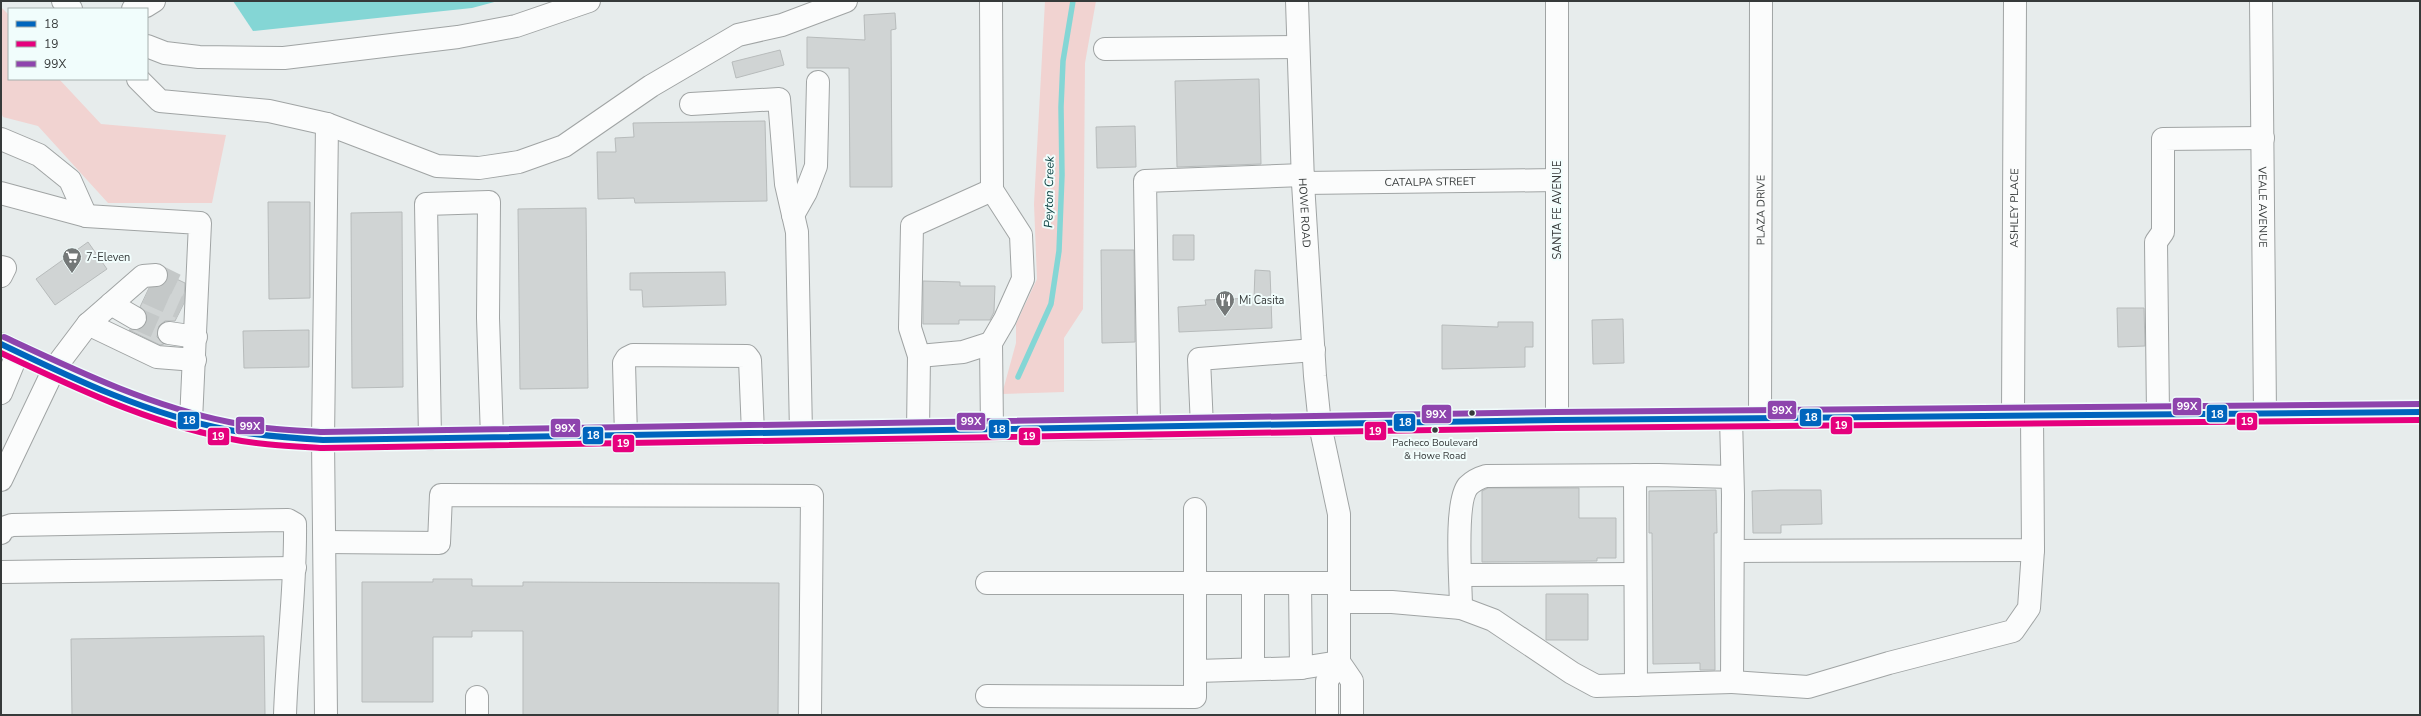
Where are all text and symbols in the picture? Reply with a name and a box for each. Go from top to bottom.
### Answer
legend [8,8,148,80]
text: 18 [44,16,58,32]
text: 19 [44,36,58,52]
text: 99X [44,56,66,72]
water label: Peyton Creek [1040,155,1058,228]
street label: SANTA FE AVENUE [1550,161,1565,259]
street label: VEALE AVENUE [2255,165,2270,248]
street label: ASHLEY PLACE [2007,168,2022,248]
street label: CATALPA STREET [1384,174,1476,190]
street label: PLAZA DRIVE [1753,175,1769,245]
street label: HOWE ROAD [1295,178,1314,248]
supermarket icon: 7-Eleven [61,246,83,274]
place label: 7-Eleven [86,250,130,265]
restaurant icon: Mi Casita [1214,289,1236,317]
place label: Mi Casita [1239,293,1285,308]
line badge: 99X [2172,397,2202,416]
text: 99X [2177,399,2198,414]
line badge: 99X [1767,400,1797,420]
text: 99X [1772,403,1793,418]
line badge: 99X [1421,404,1452,424]
line badge: 18 [2206,404,2228,423]
text: 99X [1426,407,1447,422]
text: 18 [2210,407,2224,422]
unlabelled marker [1467,408,1477,418]
line badge: 18 [1799,408,1822,427]
text: 18 [1804,410,1818,425]
line badge: 18 [177,411,200,430]
line badge: 99X [956,412,986,431]
line badge: 19 [2236,412,2258,431]
text: 18 [182,413,196,428]
line badge: 18 [1393,413,1416,432]
text: 99X [961,414,982,429]
text: 19 [2240,414,2254,429]
text: 18 [1398,415,1412,430]
line badge: 99X [235,416,265,435]
line badge: 19 [1830,416,1853,435]
line badge: 99X [550,418,581,438]
text: 19 [1834,418,1848,433]
text: 99X [240,419,261,434]
line badge: 18 [988,419,1010,439]
text: 99X [555,421,576,436]
line badge: 19 [1364,421,1387,441]
text: 18 [992,422,1006,437]
text: 19 [1368,424,1382,439]
marker: Pacheco Boulevard & Howe Road [1430,425,1440,435]
line badge: 18 [582,426,604,445]
line badge: 19 [207,427,230,446]
line badge: 19 [1018,427,1041,446]
text: 18 [586,428,600,443]
text: 19 [211,429,225,444]
text: 19 [1022,429,1036,444]
line badge: 19 [612,434,635,453]
text: 19 [616,436,630,451]
place label: Pacheco Boulevard & Howe Road [1392,436,1478,463]

